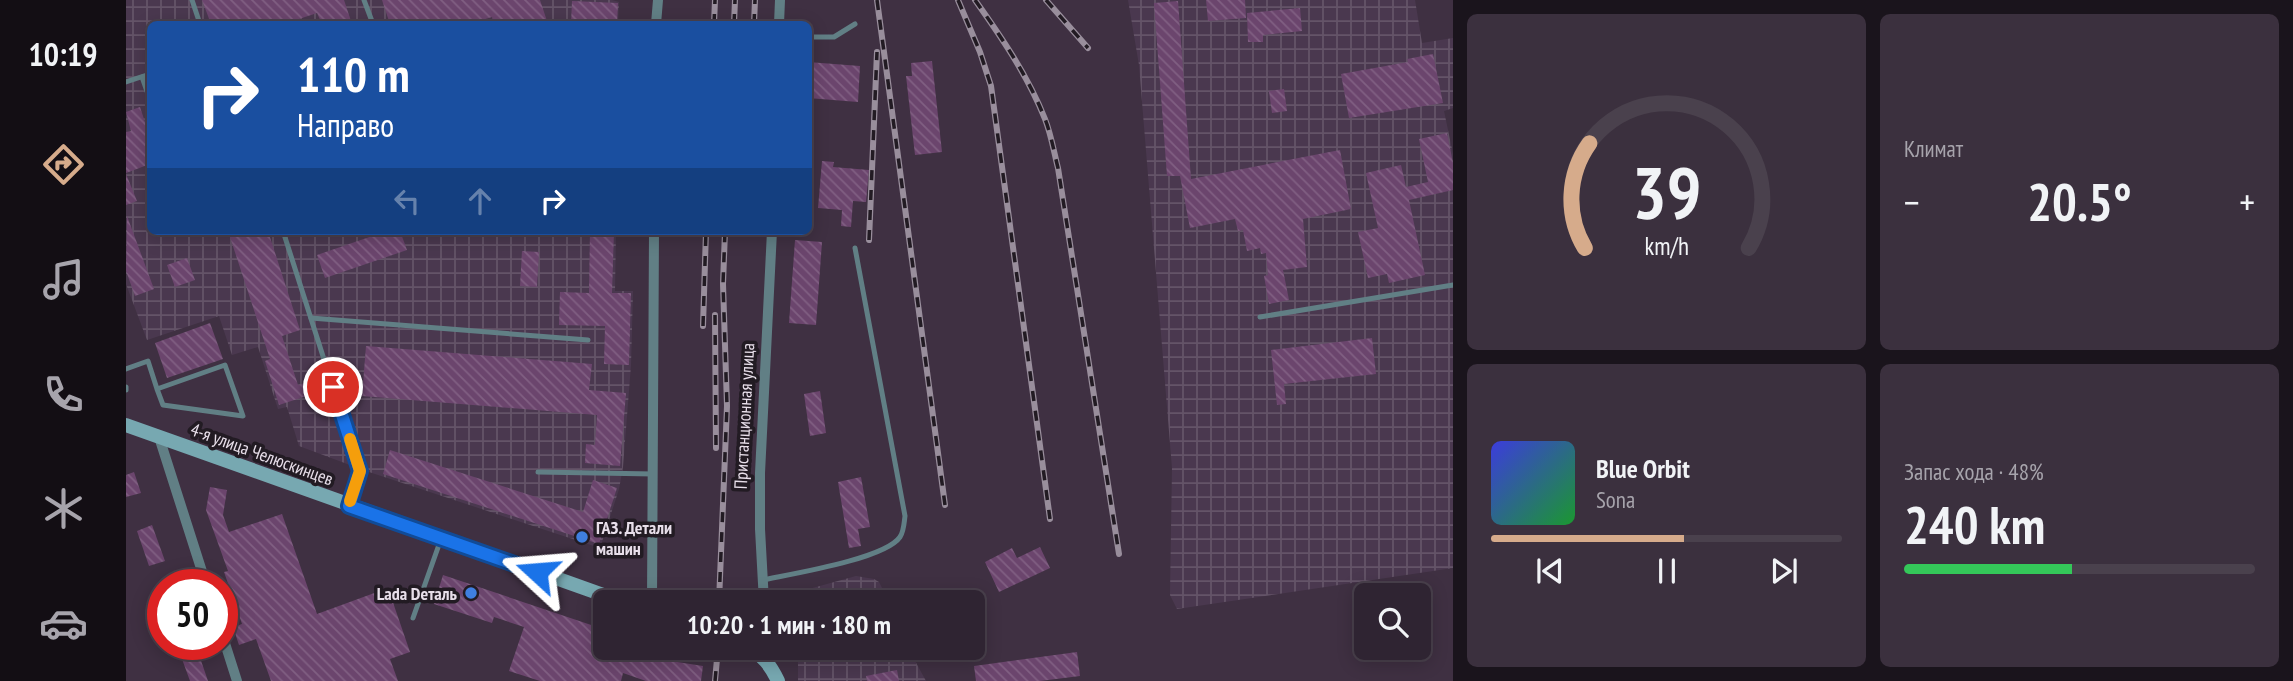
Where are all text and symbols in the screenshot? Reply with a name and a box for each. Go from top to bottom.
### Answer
text: 10:19 [28,33,98,75]
text: 110 m [297,42,410,106]
icon: right [182,49,273,140]
text: Направо [297,104,394,146]
text: Климат [1904,134,1963,163]
icon: directions [39,140,88,189]
text: 39 [1632,144,1701,238]
text: 20.5° [2027,168,2132,235]
text: − [1904,177,1920,226]
text: + [2239,177,2255,226]
icon: left [388,182,426,220]
icon: ahead [461,182,499,220]
icon: right [534,182,572,220]
text: km/h [1644,230,1689,262]
icon: music [39,255,88,304]
street label: Пристанционная улица [729,342,759,490]
pin [303,357,363,417]
icon: arrive [314,368,352,406]
icon: phone [39,370,88,419]
street label: 4-я улица Челюскинцев [187,418,337,490]
text: Blue Orbit [1596,452,1690,485]
text: Запас хода · 48% [1904,457,2044,486]
icon: climate [39,484,88,533]
text: Sona [1596,485,1635,514]
text: 240 km [1904,491,2045,558]
place label: ГАЗ. Детали машин [596,516,672,560]
marker: ГАЗ. Детали машин [574,529,590,545]
position arrow [500,535,574,609]
icon: previous [1531,552,1569,590]
icon: pause [1648,552,1686,590]
icon: next [1765,552,1803,590]
speed limit sign: 50 [147,569,238,660]
place label: Lada Dеталь [377,582,458,605]
map controls [1354,583,1431,660]
button: search [1354,583,1431,660]
marker: Lada Dеталь [463,585,479,601]
icon: car [39,599,88,648]
text: 10:20 · 1 мин · 180 m [687,608,891,641]

